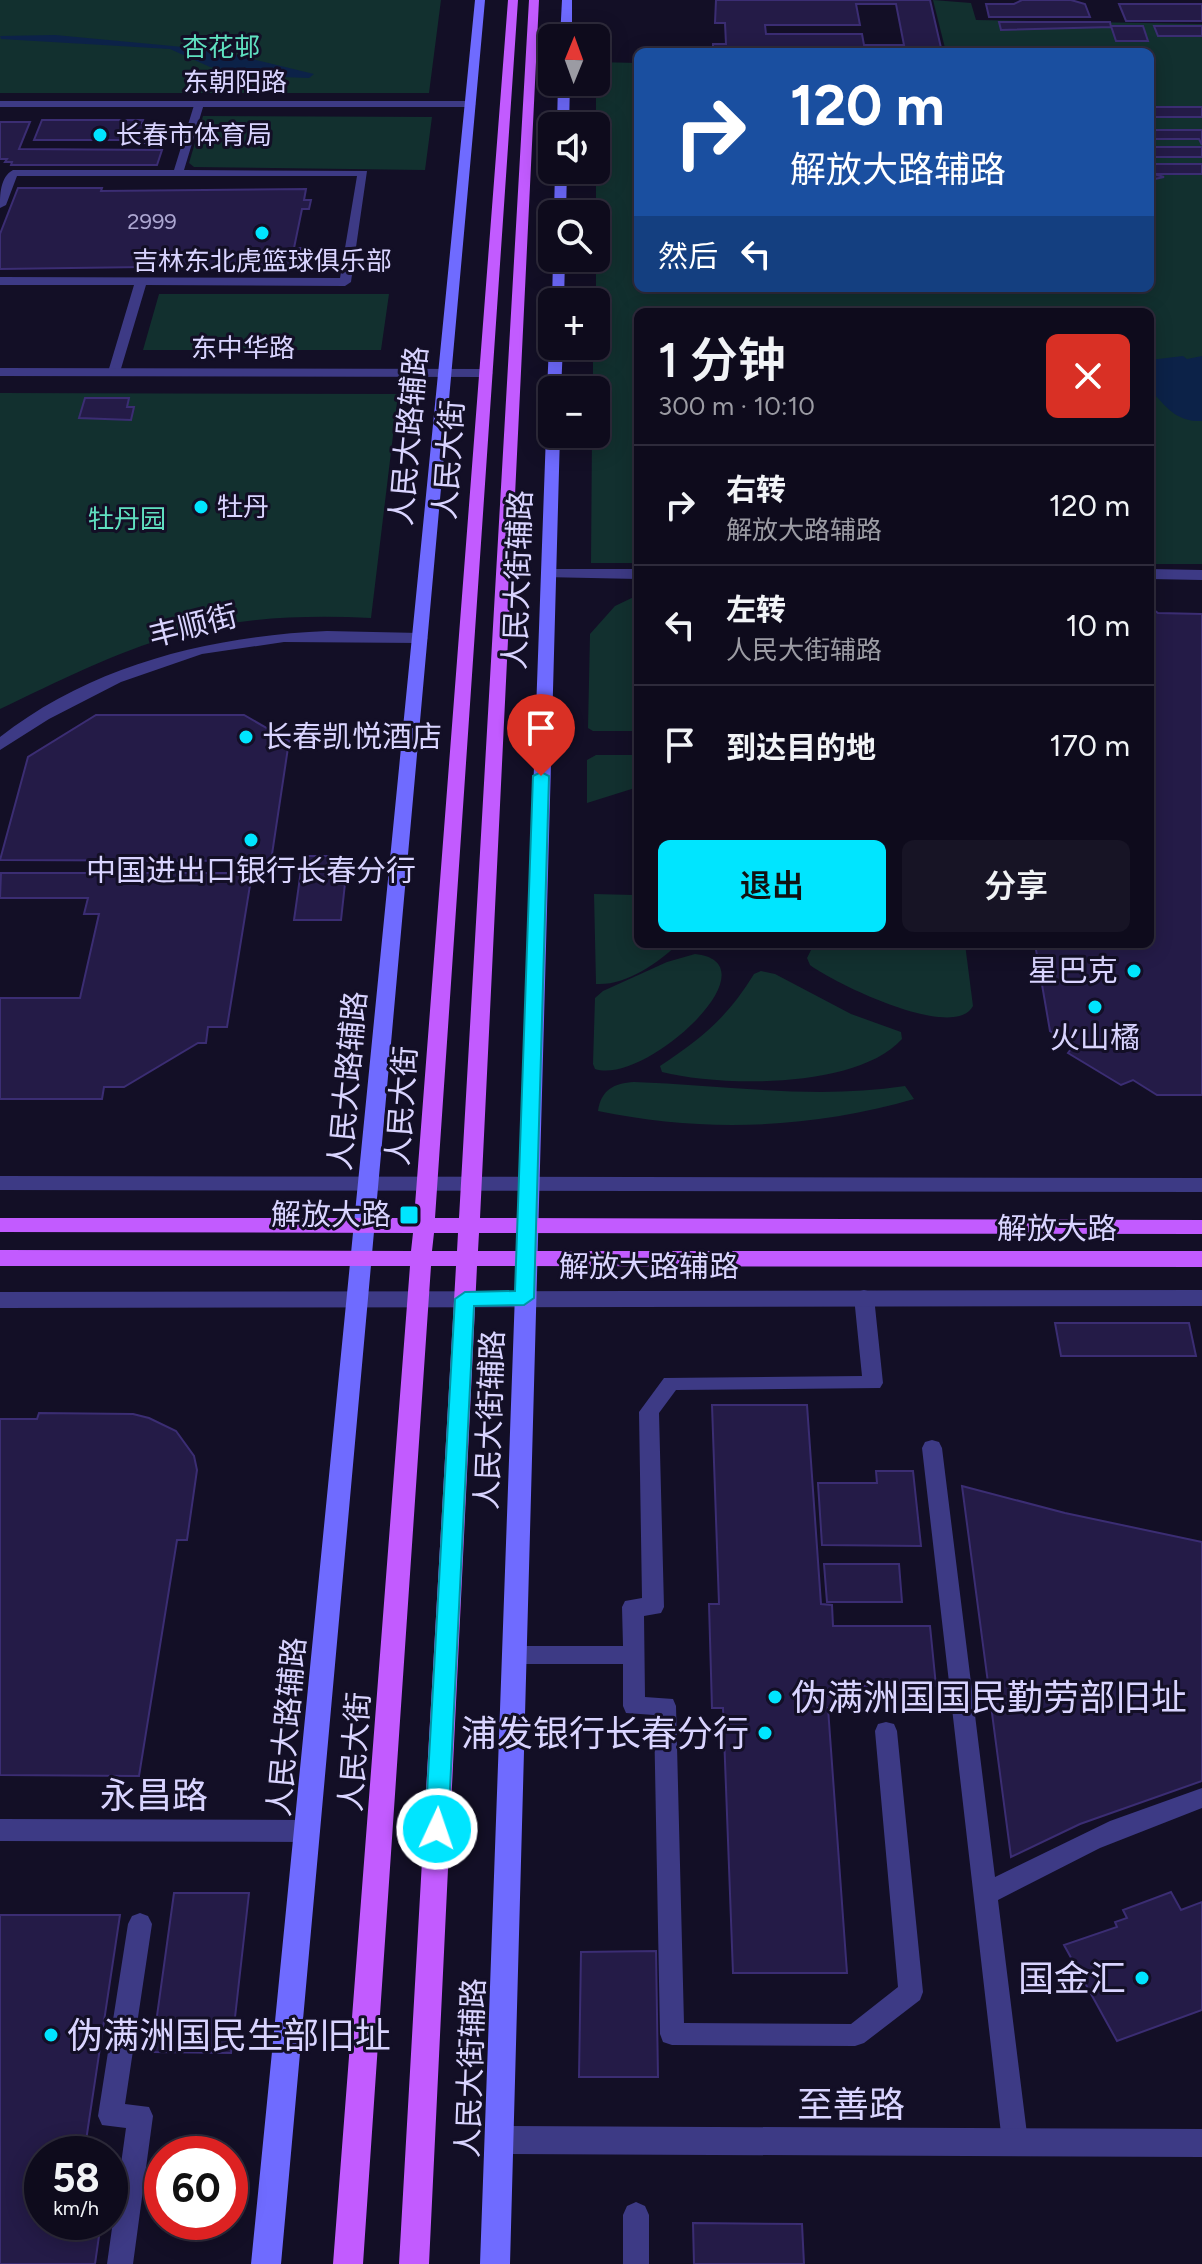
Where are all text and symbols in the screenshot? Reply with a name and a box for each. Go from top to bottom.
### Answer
north arrow [538,24,610,96]
map controls [538,24,610,448]
park label: 杏花邨 [182,31,260,63]
street label: 东朝阳路 [183,66,287,98]
text: 120 m [790,72,945,139]
icon: right [658,80,762,184]
button: sound [538,112,610,184]
place label: 长春市体育局 [116,119,272,151]
marker: 长春市体育局 [91,126,109,144]
text: 解放大路辅路 [790,148,1006,191]
button: search [538,200,610,272]
house number: 2999 [127,208,177,235]
marker: 吉林东北虎篮球俱乐部 [253,224,271,242]
icon: left [734,232,778,276]
text: 然后 [658,238,718,275]
place label: 吉林东北虎篮球俱乐部 [132,245,392,277]
button: + [538,288,610,360]
text: 1 分钟 [658,331,786,389]
street label: 东中华路 [191,332,295,364]
button: close [1046,334,1130,418]
street label: 人民大路辅路 [382,345,435,527]
button: − [538,376,610,448]
text: 300 m · 10:10 [658,390,815,422]
street label: 人民大街 [426,399,471,521]
text: 右转 [726,471,786,508]
icon: right [658,483,702,527]
text: 120 m [1049,487,1130,524]
street label: 人民大街辅路 [496,489,539,671]
place label: 牡丹 [217,491,269,523]
marker: 牡丹 [192,498,210,516]
park label: 牡丹园 [88,503,166,535]
text: 解放大路辅路 [726,514,882,546]
text: 左转 [726,591,786,628]
street label: 丰顺街 [145,597,241,654]
icon: left [658,603,702,647]
text: 10 m [1065,607,1130,644]
text: 人民大街辅路 [726,634,882,666]
pin [507,694,575,776]
icon: arrive [519,706,563,750]
place label: 长春凯悦酒店 [262,718,442,755]
icon: arrive [658,723,702,767]
text: 170 m [1049,727,1130,764]
marker: 长春凯悦酒店 [237,728,255,746]
text: 到达目的地 [726,729,876,766]
marker: 中国进出口银行长春分行 [242,831,260,849]
button: 退出 [658,840,886,932]
button: 分享 [902,840,1130,932]
place label: 中国进出口银行长春分行 [86,852,416,889]
place label: 星巴克 [1028,952,1118,989]
marker: 星巴克 [1125,962,1143,980]
street label: 人民大路辅路 [321,990,374,1172]
marker: 火山橘 [1086,998,1104,1016]
place label: 火山橘 [1050,1019,1140,1056]
street label: 人民大街 [379,1045,424,1167]
place label: 解放大路 [271,1196,391,1233]
marker: 解放大路 [398,1204,420,1226]
street label: 解放大路 [997,1210,1117,1247]
street label: 解放大路辅路 [559,1248,739,1285]
street label: 人民大街辅路 [468,1329,511,1511]
street label: 人民大路辅路 [260,1636,313,1818]
place label: 伪满洲国国民勤劳部旧址 [791,1676,1187,1719]
marker: 伪满洲国国民勤劳部旧址 [766,1688,784,1706]
street label: 人民大街 [332,1691,377,1813]
place label: 浦发银行长春分行 [461,1712,749,1755]
marker: 浦发银行长春分行 [756,1724,774,1742]
street label: 永昌路 [100,1774,208,1817]
position arrow [395,1787,479,1871]
place label: 国金汇 [1018,1957,1126,2000]
marker: 国金汇 [1133,1969,1151,1987]
street label: 人民大街辅路 [449,1977,492,2159]
place label: 伪满洲国民生部旧址 [67,2014,391,2057]
marker: 伪满洲国民生部旧址 [42,2026,60,2044]
street label: 至善路 [797,2083,905,2126]
speed limit sign: 60 [144,2136,248,2240]
text: 58 [52,2154,100,2202]
text: km/h [53,2196,99,2220]

